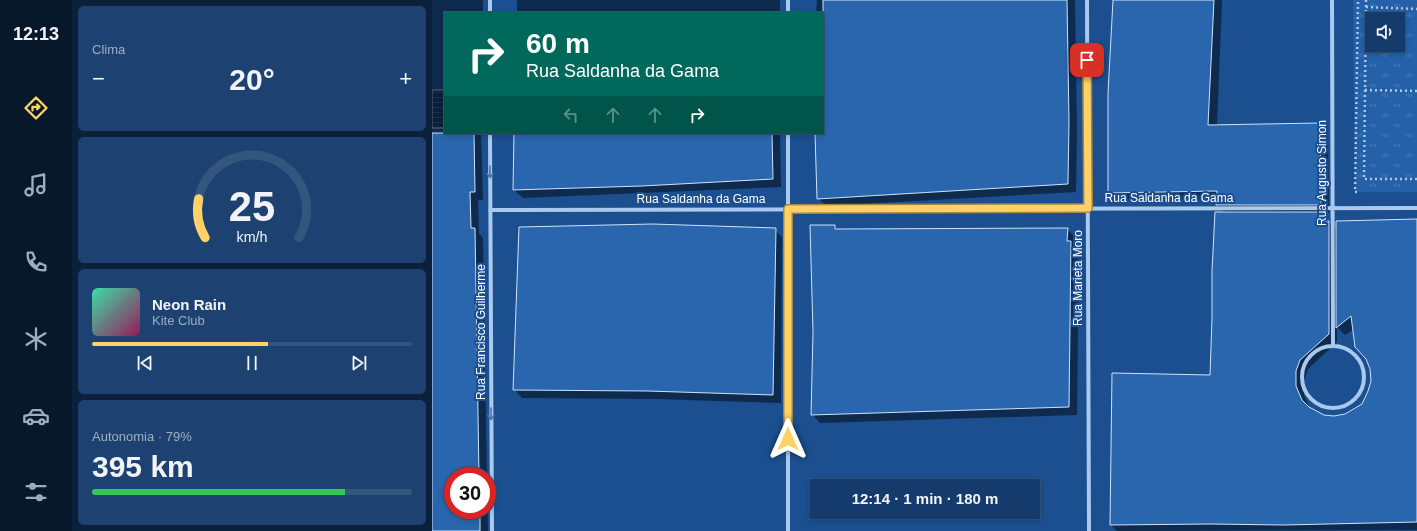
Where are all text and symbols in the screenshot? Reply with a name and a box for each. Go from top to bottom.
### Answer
map controls [1365,12,1405,52]
button: sound [1365,12,1405,52]
text: 12:13 [13,24,59,44]
icon: right [460,28,512,80]
text: 60 m [526,28,590,59]
text: Clima [92,42,125,57]
pin [1070,43,1104,77]
icon: arrive [1076,49,1098,71]
text: Rua Saldanha da Gama [526,61,719,81]
text: 20° [229,63,275,96]
text: − [92,66,105,91]
text: + [399,66,412,91]
icon: directions [22,94,50,122]
icon: left [560,104,582,126]
icon: ahead [602,104,624,126]
icon: ahead [644,104,666,126]
icon: right [686,104,708,126]
street label: Rua Augusto Simon [1315,120,1329,226]
one-way arrow [486,165,494,178]
icon: music [22,171,50,199]
text: 25 [229,183,275,230]
street label: Rua Saldanha da Gama [1105,191,1234,205]
street label: Rua Saldanha da Gama [637,192,766,206]
text: km/h [237,228,268,244]
street label: Rua Marieta Moro [1071,230,1085,326]
icon: phone [22,248,50,276]
street label: Rua Francisco Guilherme [474,264,488,400]
text: Neon Rain [152,296,226,313]
text: Kite Club [152,313,205,328]
icon: climate [22,325,50,353]
icon: previous [134,352,156,374]
icon: pause [241,352,263,374]
icon: next [348,352,370,374]
icon: car [22,402,50,430]
one-way arrow [487,407,495,420]
position arrow [767,418,809,460]
text: Autonomia · 79% [92,429,192,444]
text: 395 km [92,450,194,483]
speed limit sign: 30 [444,467,496,519]
icon: filters [22,478,50,506]
text: 12:14 · 1 min · 180 m [852,490,998,507]

